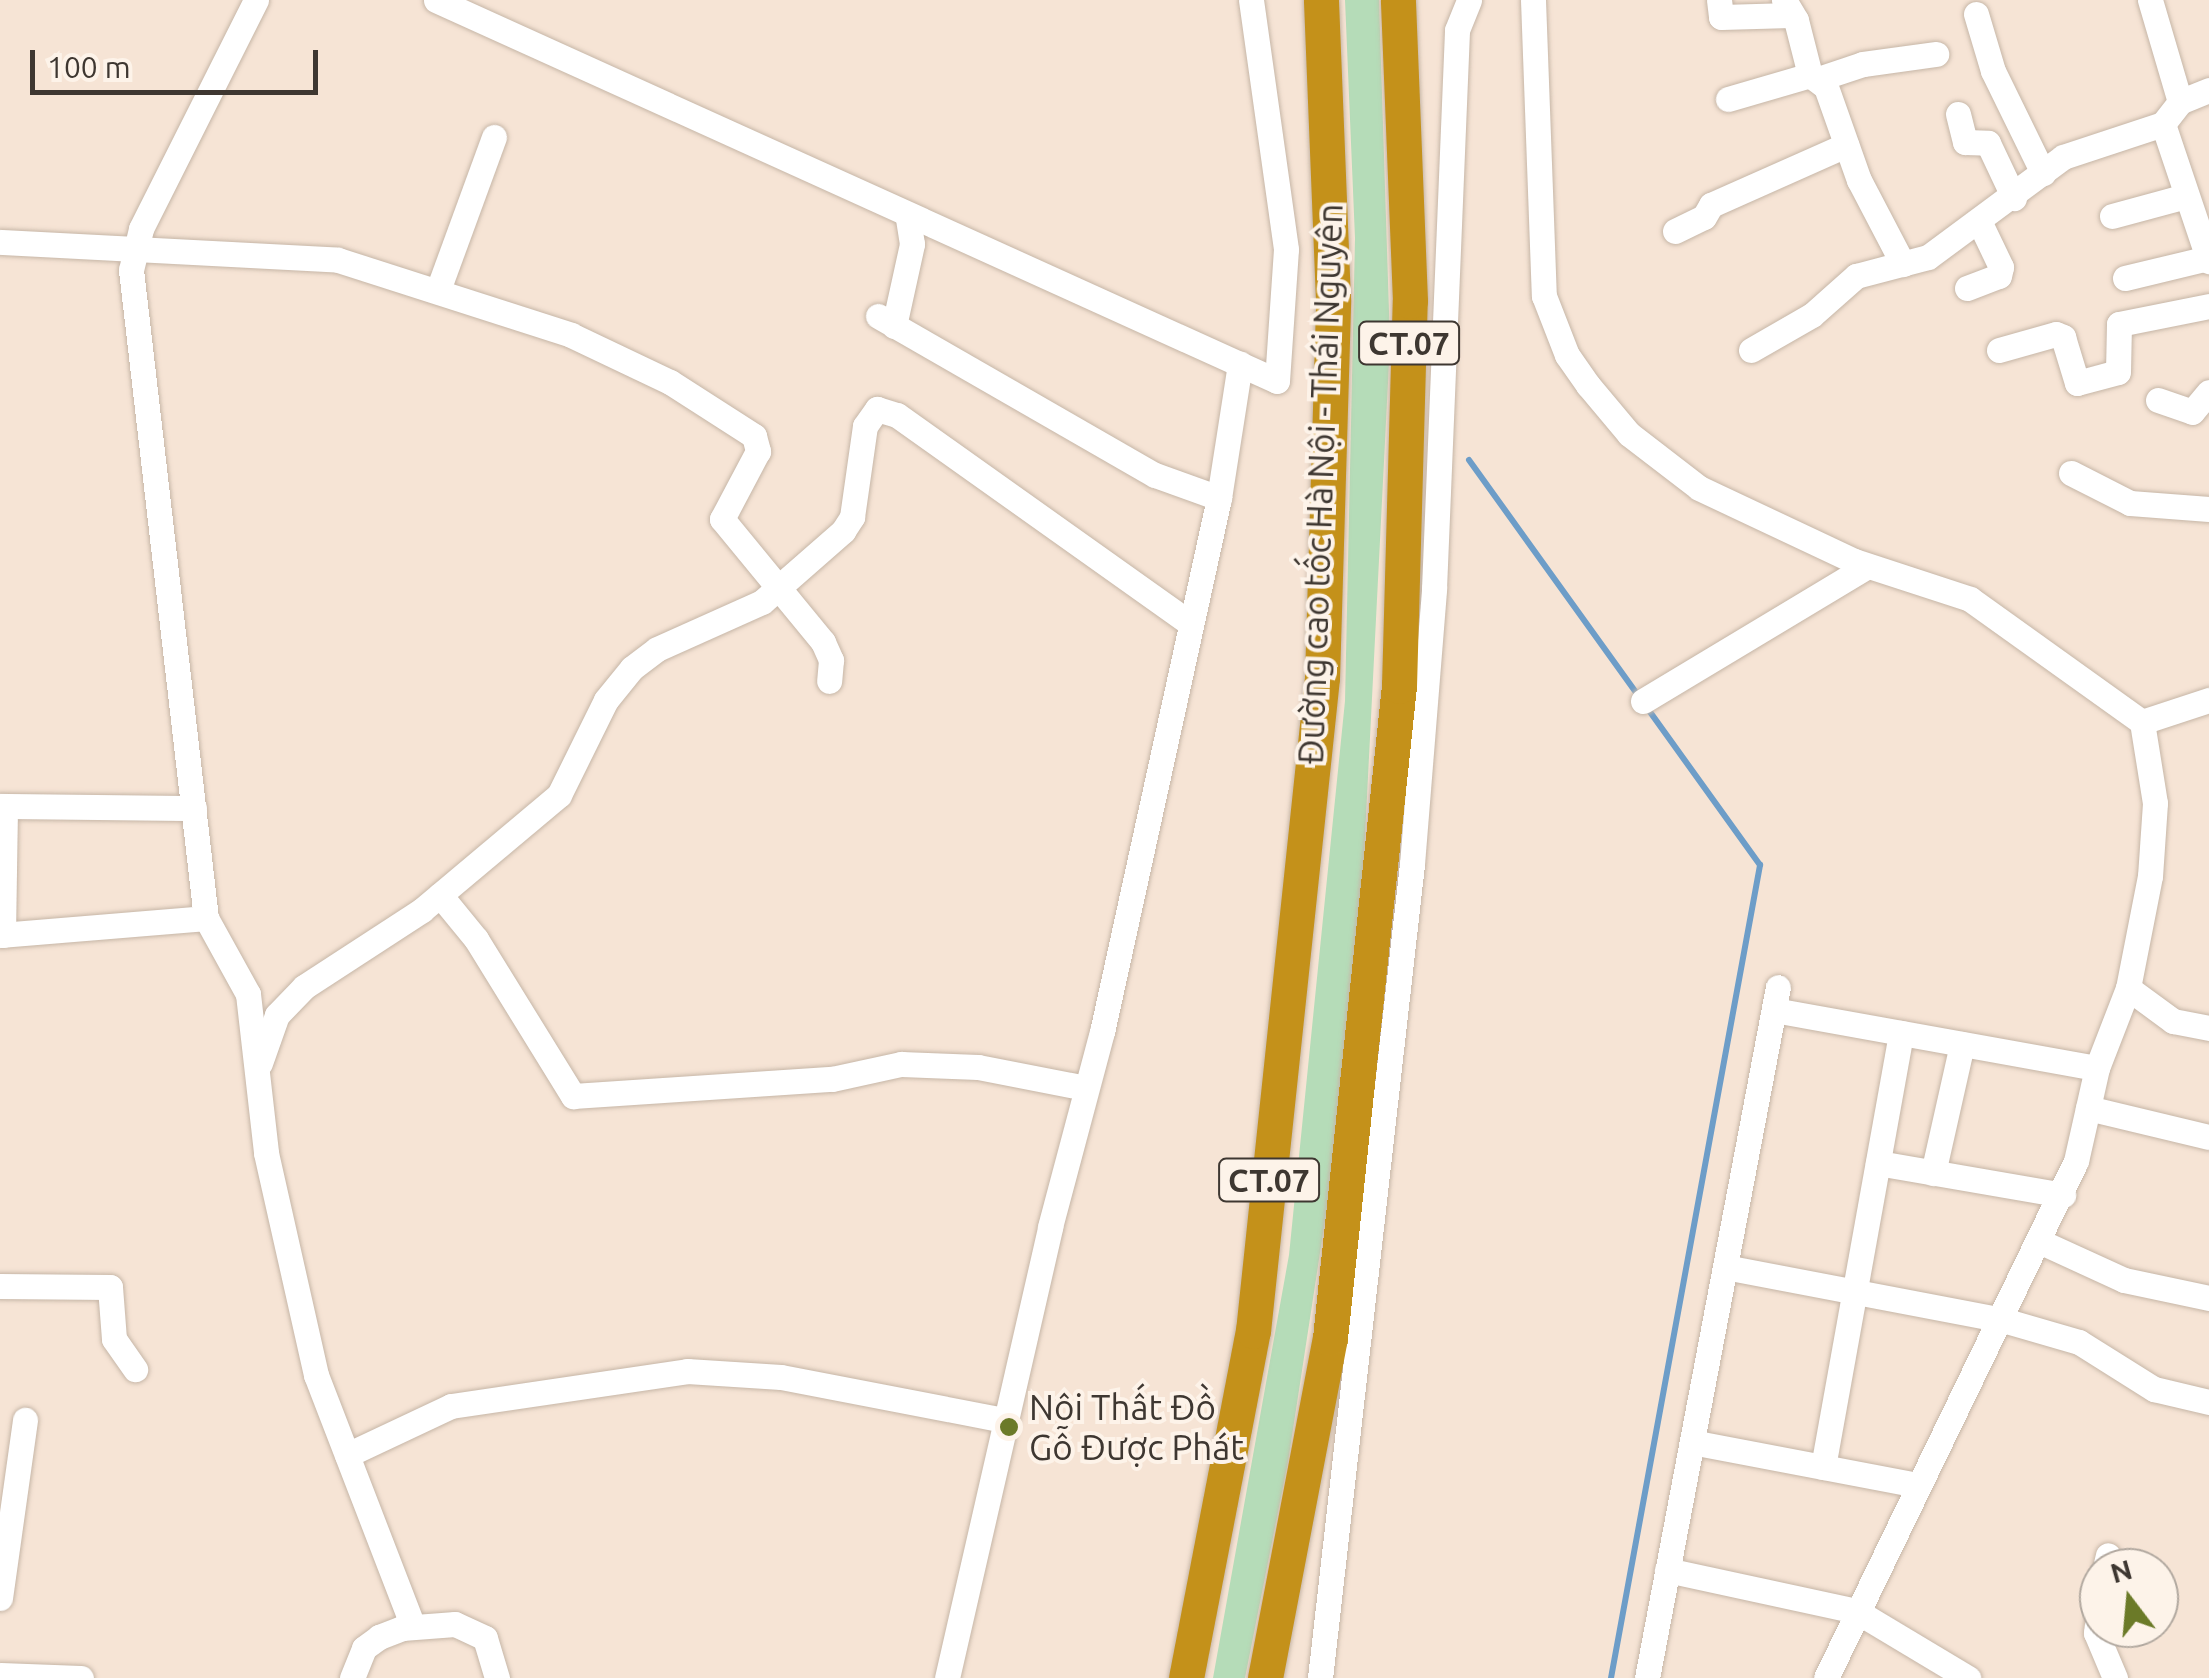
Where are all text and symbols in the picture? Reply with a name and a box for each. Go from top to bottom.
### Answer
scale bar [35,30,322,92]
text: 100 m [47,50,131,84]
street label: Đường cao tốc Hà Nội - Thái Nguyên [1289,203,1351,765]
road number: CT.07 [1356,316,1462,370]
road number: CT.07 [1216,1153,1322,1207]
place label: Nội Thất Đồ Gỗ Được Phát [1029,1386,1244,1468]
marker: Nội Thất Đồ Gỗ Được Phát [998,1416,1020,1438]
north arrow [2079,1548,2179,1648]
text: N [2107,1553,2135,1588]

